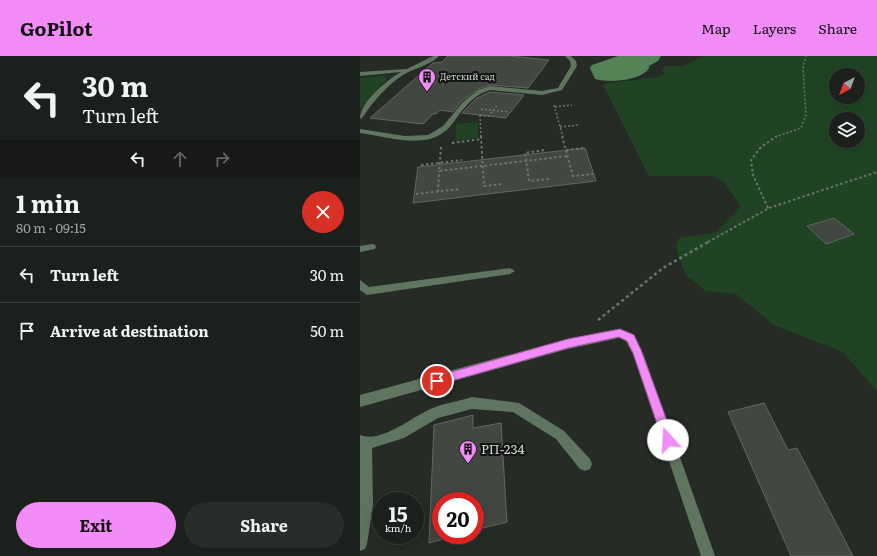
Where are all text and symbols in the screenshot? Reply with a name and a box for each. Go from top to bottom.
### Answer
text: GoPilot [20,14,93,42]
text: Map [701,18,731,38]
text: Layers [753,18,796,38]
text: Share [818,18,857,38]
text: 30 m [82,64,148,106]
building icon: Детский сад [417,67,437,92]
north arrow [829,68,865,104]
map controls [829,68,865,148]
place label: Детский сад [440,69,495,83]
icon: left [16,72,68,124]
text: Turn left [82,102,159,129]
button: layers [829,112,865,148]
icon: left [127,148,149,170]
icon: ahead [169,148,191,170]
icon: right [211,148,233,170]
text: 1 min [16,185,80,220]
button: close [302,191,344,233]
text: 80 m · 09:15 [16,218,86,237]
text: Turn left [50,263,119,286]
text: 30 m [310,263,344,286]
icon: left [16,264,38,286]
text: Arrive at destination [50,319,209,342]
text: 50 m [310,319,344,342]
icon: arrive [16,320,38,342]
pin [420,364,454,398]
icon: arrive [426,370,448,392]
position arrow [647,419,689,461]
building icon: РП-234 [458,439,478,464]
place label: РП-234 [481,439,525,458]
speed limit sign: 20 [432,492,484,544]
text: 15 [388,498,408,528]
button: Exit [16,502,176,548]
button: Share [184,502,344,548]
text: km/h [385,520,411,535]

